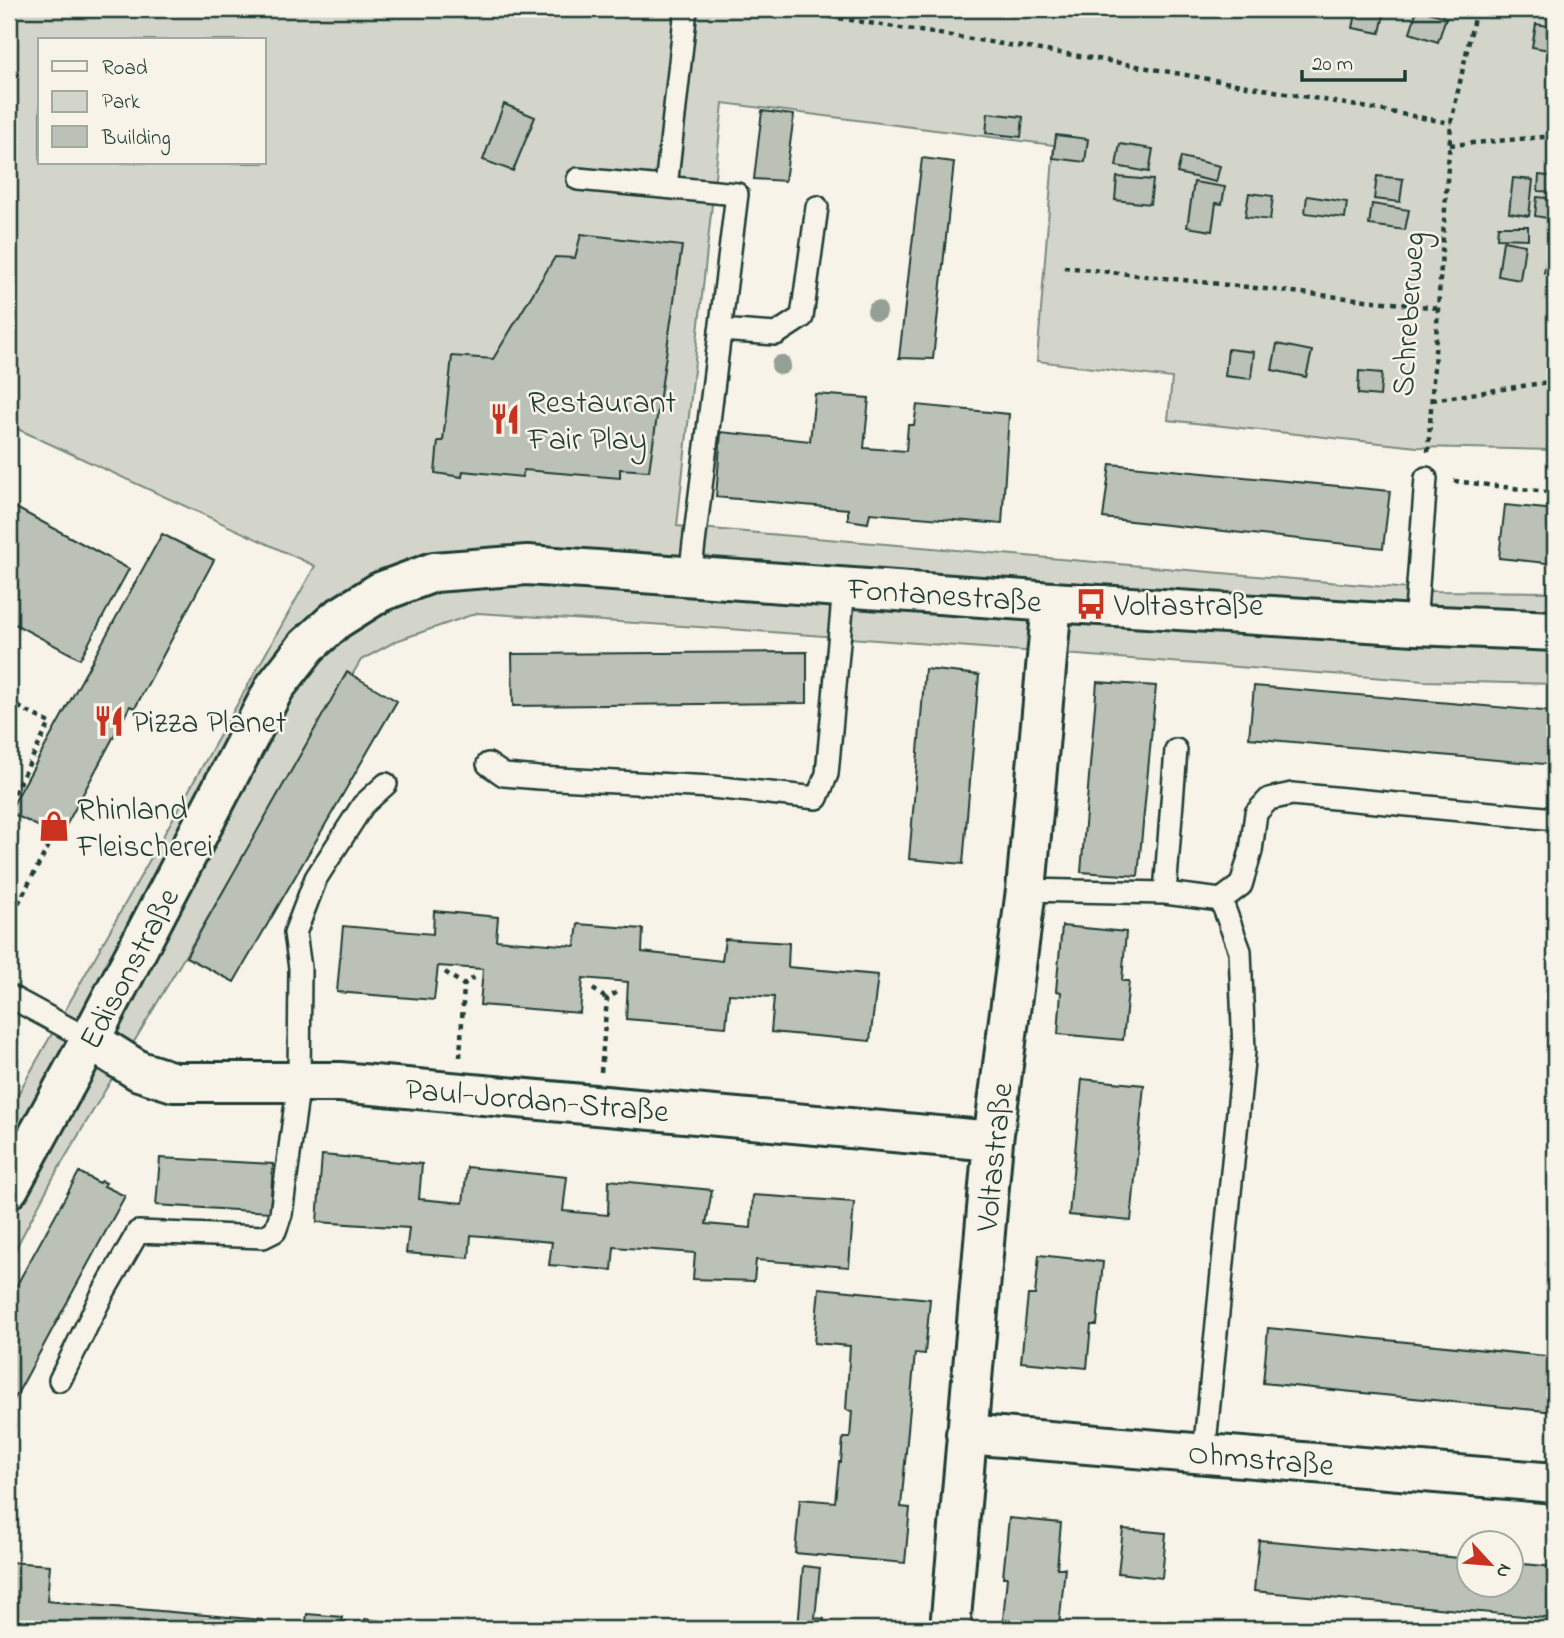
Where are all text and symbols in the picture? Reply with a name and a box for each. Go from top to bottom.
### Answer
legend [38,38,266,164]
scale bar [1302,38,1405,82]
text: 20 m [1312,50,1353,80]
text: Road [102,54,148,84]
text: Park [102,88,141,118]
text: Building [101,124,171,156]
street label: Schreberweg [1381,230,1440,398]
place label: Restaurant Fair Play [527,381,677,465]
restaurant icon: Restaurant Fair Play [488,402,522,436]
street label: Fontanestraße [845,567,1044,628]
place label: Voltastraße [1113,584,1264,631]
bus stop icon: Voltastraße [1074,587,1108,621]
place label: Pizza Planet [132,701,287,748]
restaurant icon: Pizza Planet [92,704,126,738]
place label: Rhinland Fleischerei [76,788,213,872]
shop icon: Rhinland Fleischerei [37,809,71,843]
street label: Edisonstraße [69,880,194,1059]
street label: Paul-Jordan-Straße [403,1068,671,1137]
street label: Voltastraße [965,1080,1028,1235]
street label: Ohmstraße [1186,1432,1336,1491]
north arrow [1456,1530,1526,1600]
text: N [1488,1559,1518,1582]

